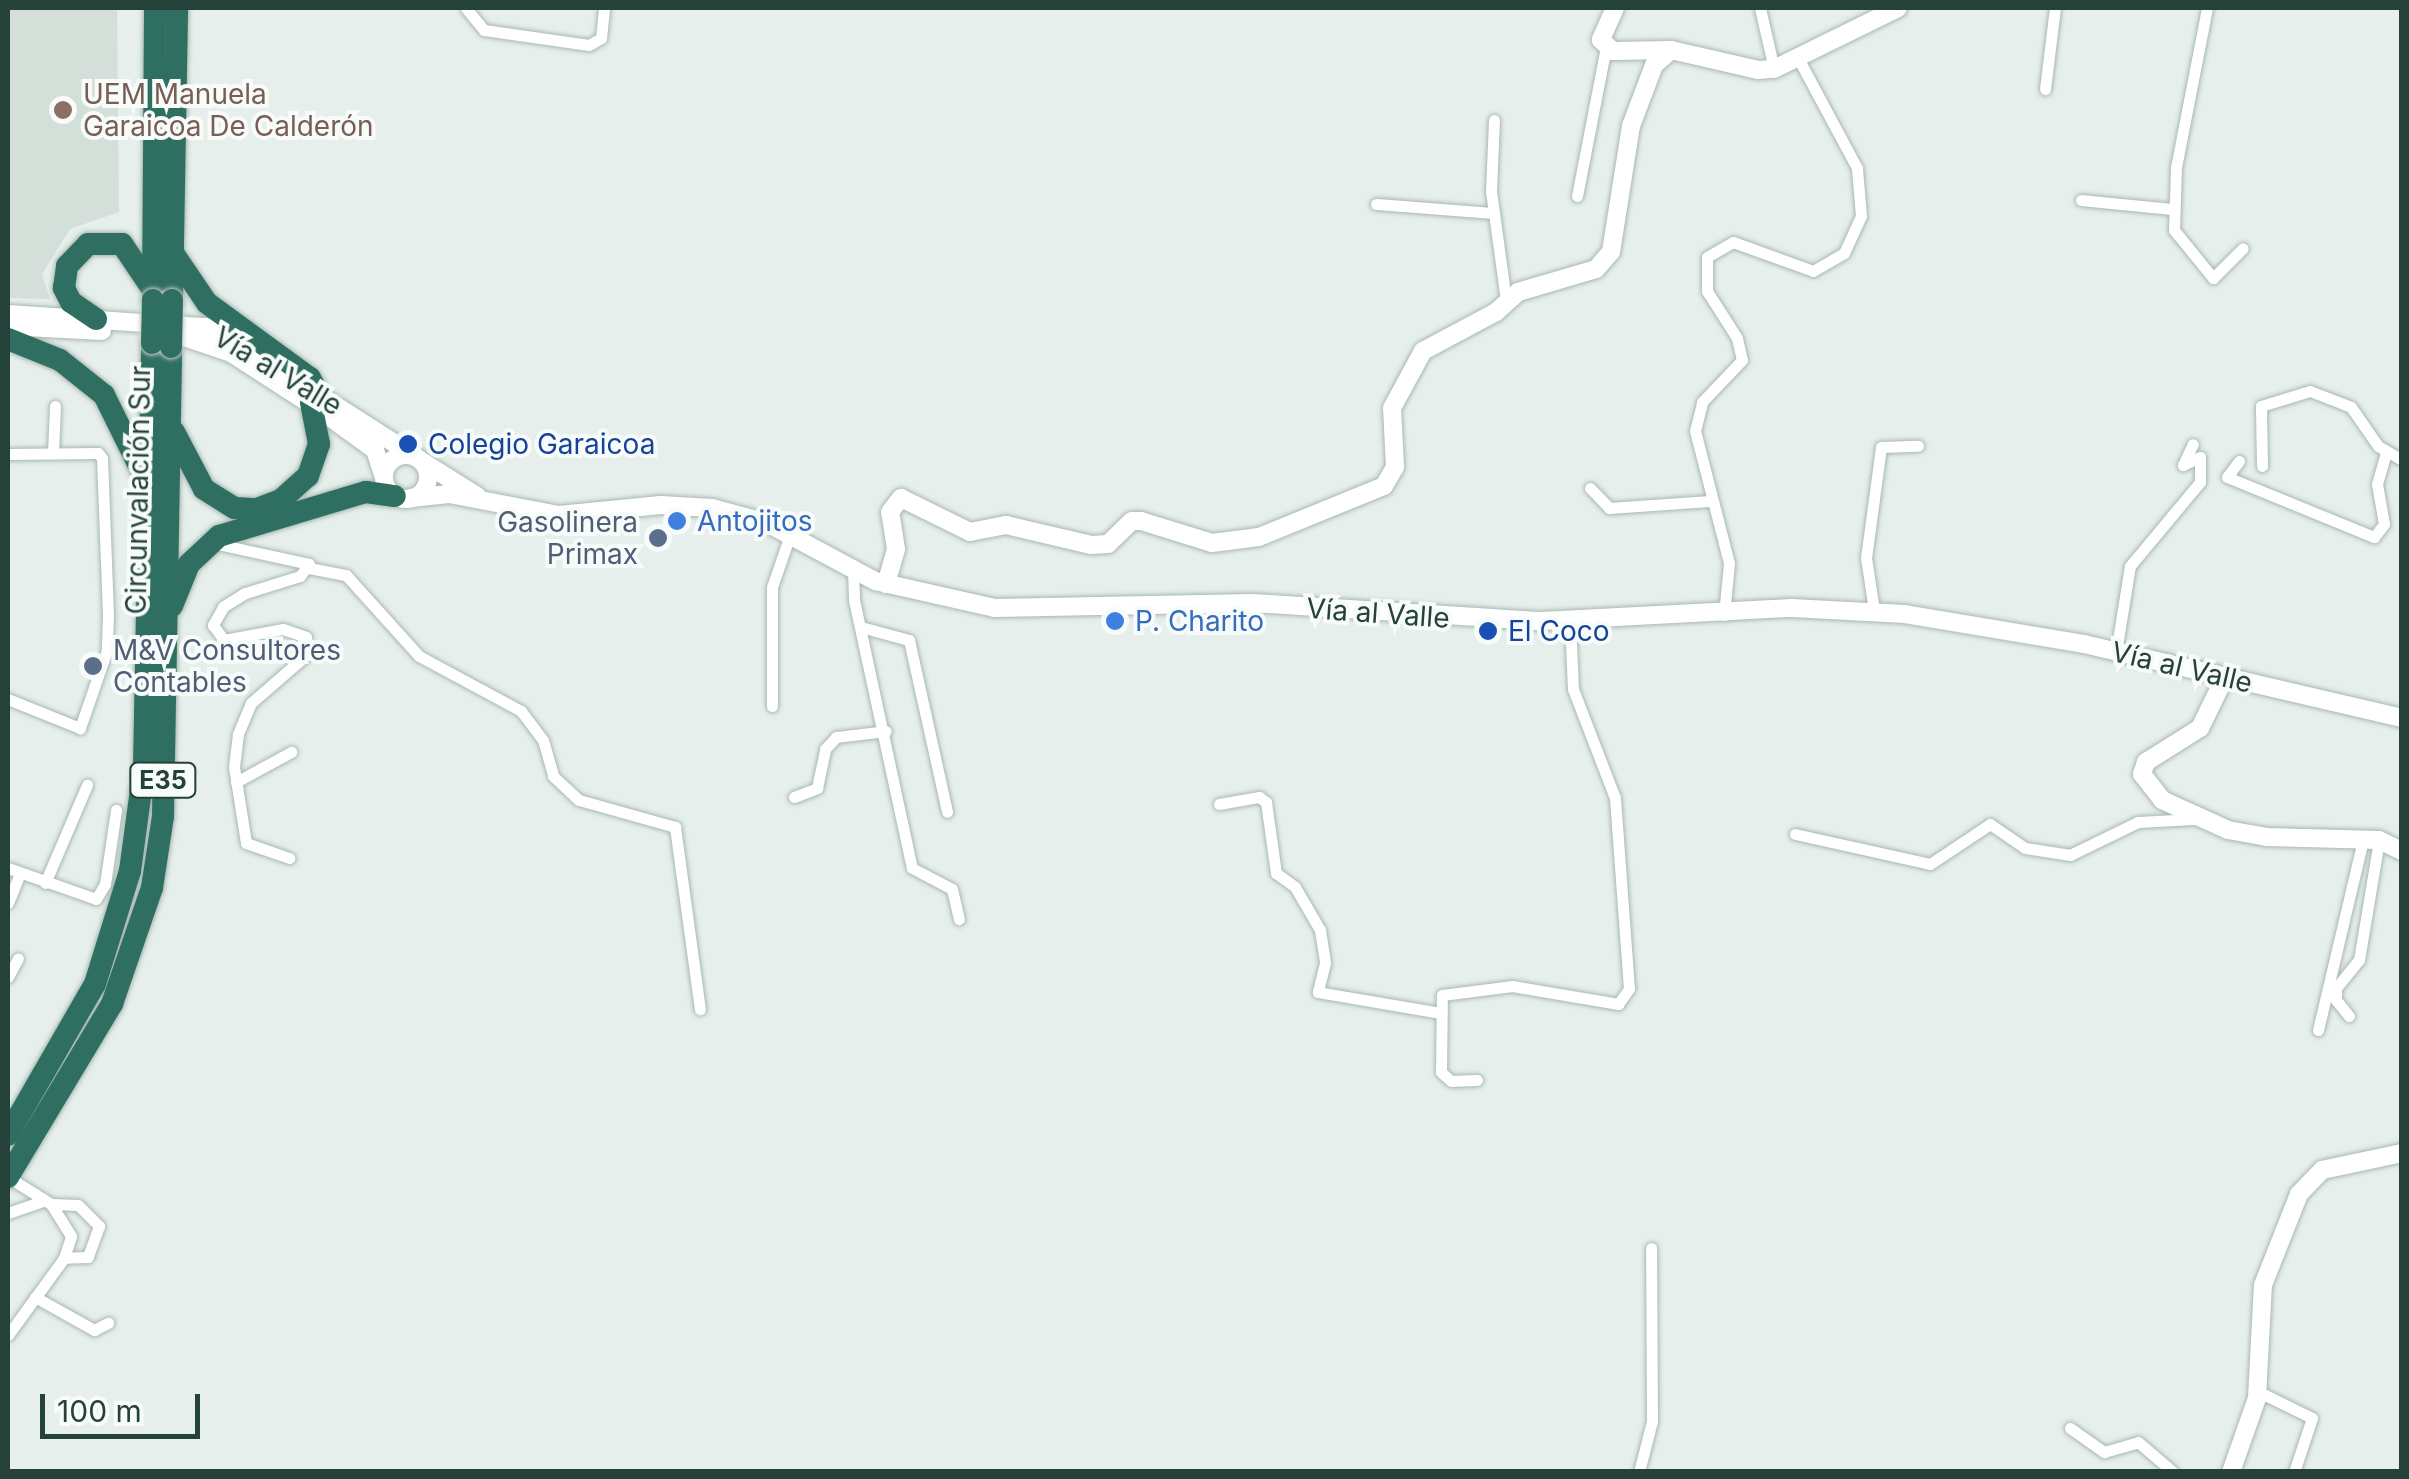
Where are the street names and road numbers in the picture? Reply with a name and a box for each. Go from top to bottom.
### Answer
street label: Vía al Valle [208,320,348,422]
street label: Circunvalación Sur [119,365,157,615]
street label: Vía al Valle [1305,591,1451,635]
street label: Vía al Valle [2108,634,2256,700]
road number: E35 [128,760,198,800]

